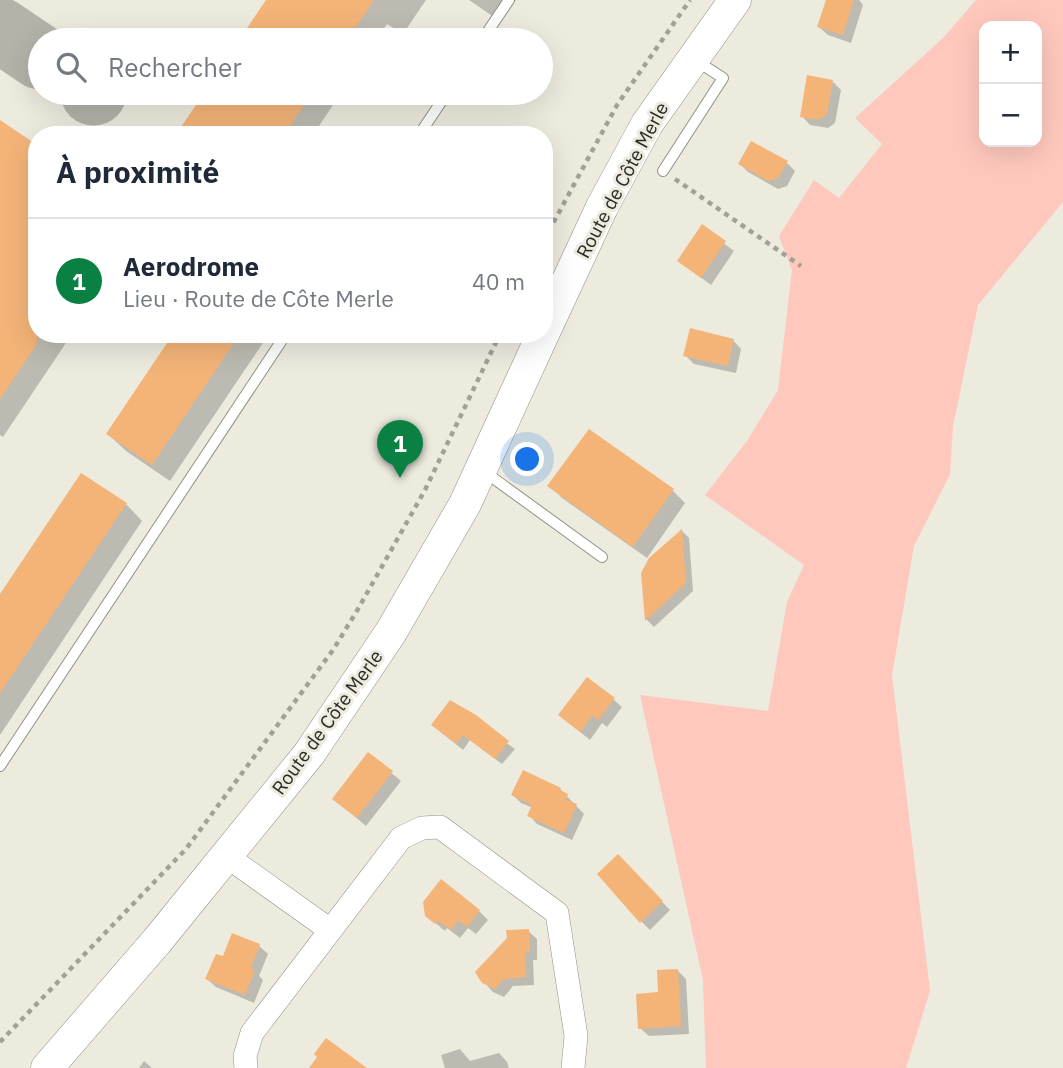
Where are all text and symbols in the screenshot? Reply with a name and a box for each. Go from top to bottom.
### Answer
map controls [979,21,1042,147]
button: + [979,21,1042,84]
search box [28,28,553,105]
icon: search [52,48,90,86]
text: Rechercher [108,50,242,84]
button: − [979,84,1042,147]
street label: Route de Côte Merle [571,98,673,262]
text: À proximité [56,152,219,191]
text: Aerodrome [123,249,259,283]
text: 1 [72,266,86,296]
text: 40 m [472,266,525,296]
text: Lieu · Route de Côte Merle [123,283,394,313]
pin: 1 [377,420,423,478]
your location [510,442,544,476]
street label: Route de Côte Merle [266,645,388,799]

